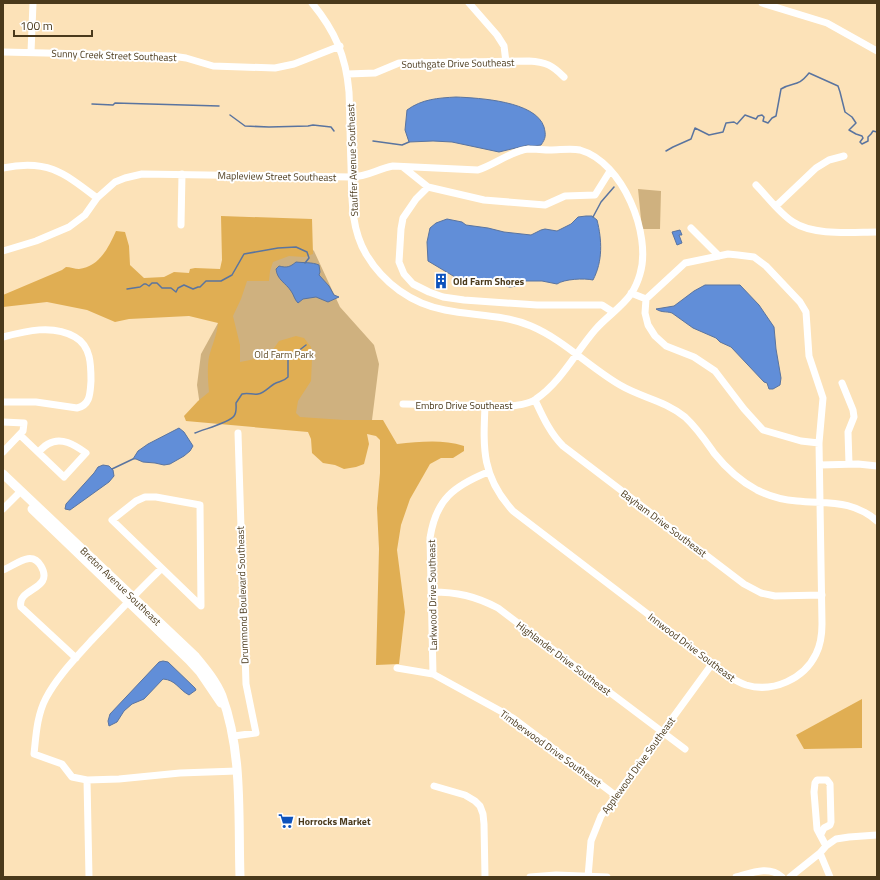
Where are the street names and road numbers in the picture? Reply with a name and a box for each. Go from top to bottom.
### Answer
street label: Sunny Creek Street Southeast [51,46,177,65]
street label: Southgate Drive Southeast [401,55,515,72]
street label: Stauffer Avenue Southeast [343,103,362,217]
street label: Mapleview Street Southeast [217,168,337,185]
street label: Embro Drive Southeast [415,398,513,413]
street label: Bayham Drive Southeast [618,486,710,561]
street label: Drummond Boulevard Southeast [233,525,252,664]
street label: Larkwood Drive Southeast [424,539,441,651]
street label: Breton Avenue Southeast [77,544,165,629]
street label: Innwood Drive Southeast [645,610,739,686]
street label: Highlander Drive Southeast [513,618,615,699]
street label: Timberwood Drive Southeast [497,706,605,791]
street label: Applewood Drive Southeast [598,713,679,817]

